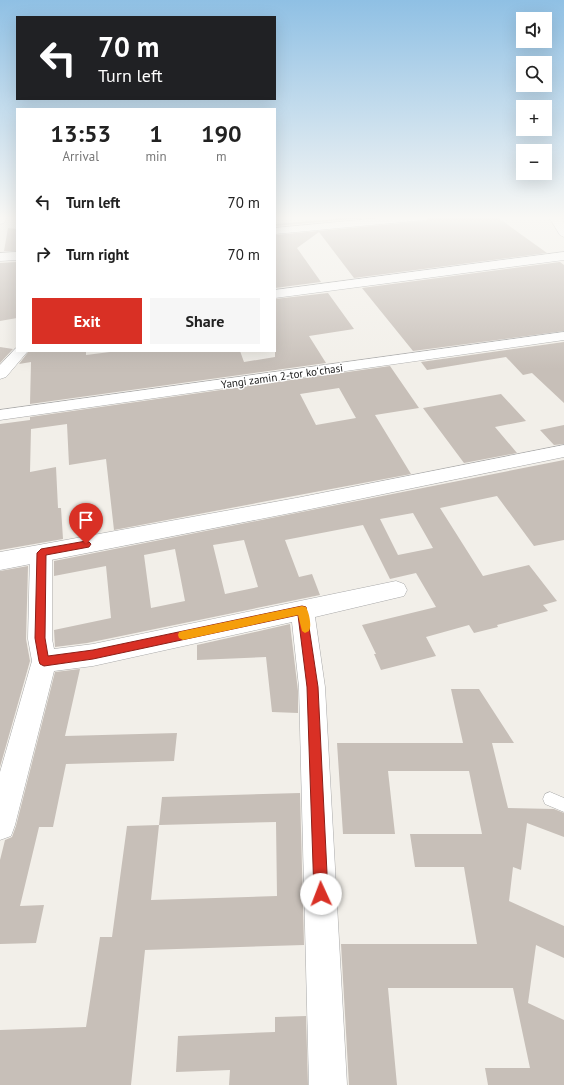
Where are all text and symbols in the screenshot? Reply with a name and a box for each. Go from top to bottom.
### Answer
map controls [516,12,552,180]
button: sound [516,12,552,48]
text: 70 m [98,28,159,65]
icon: left [32,32,84,84]
button: search [516,56,552,92]
text: Turn left [98,64,163,87]
button: + [516,100,552,136]
text: 13:53 [50,118,111,149]
text: 1 [149,118,163,149]
text: 190 [201,118,242,149]
button: − [516,144,552,180]
text: Arrival [63,148,99,165]
text: min [145,148,167,165]
text: m [216,148,227,165]
icon: left [32,191,54,213]
text: Turn left [66,193,120,212]
text: 70 m [227,193,260,212]
icon: right [32,243,54,265]
text: Turn right [66,245,129,264]
text: 70 m [227,245,260,264]
button: Exit [32,298,142,344]
button: Share [150,298,260,344]
street label: Yangi zamin 2-tor koʻchasi [220,360,344,391]
pin [69,503,103,544]
icon: arrive [75,509,97,531]
position arrow [300,873,342,915]

